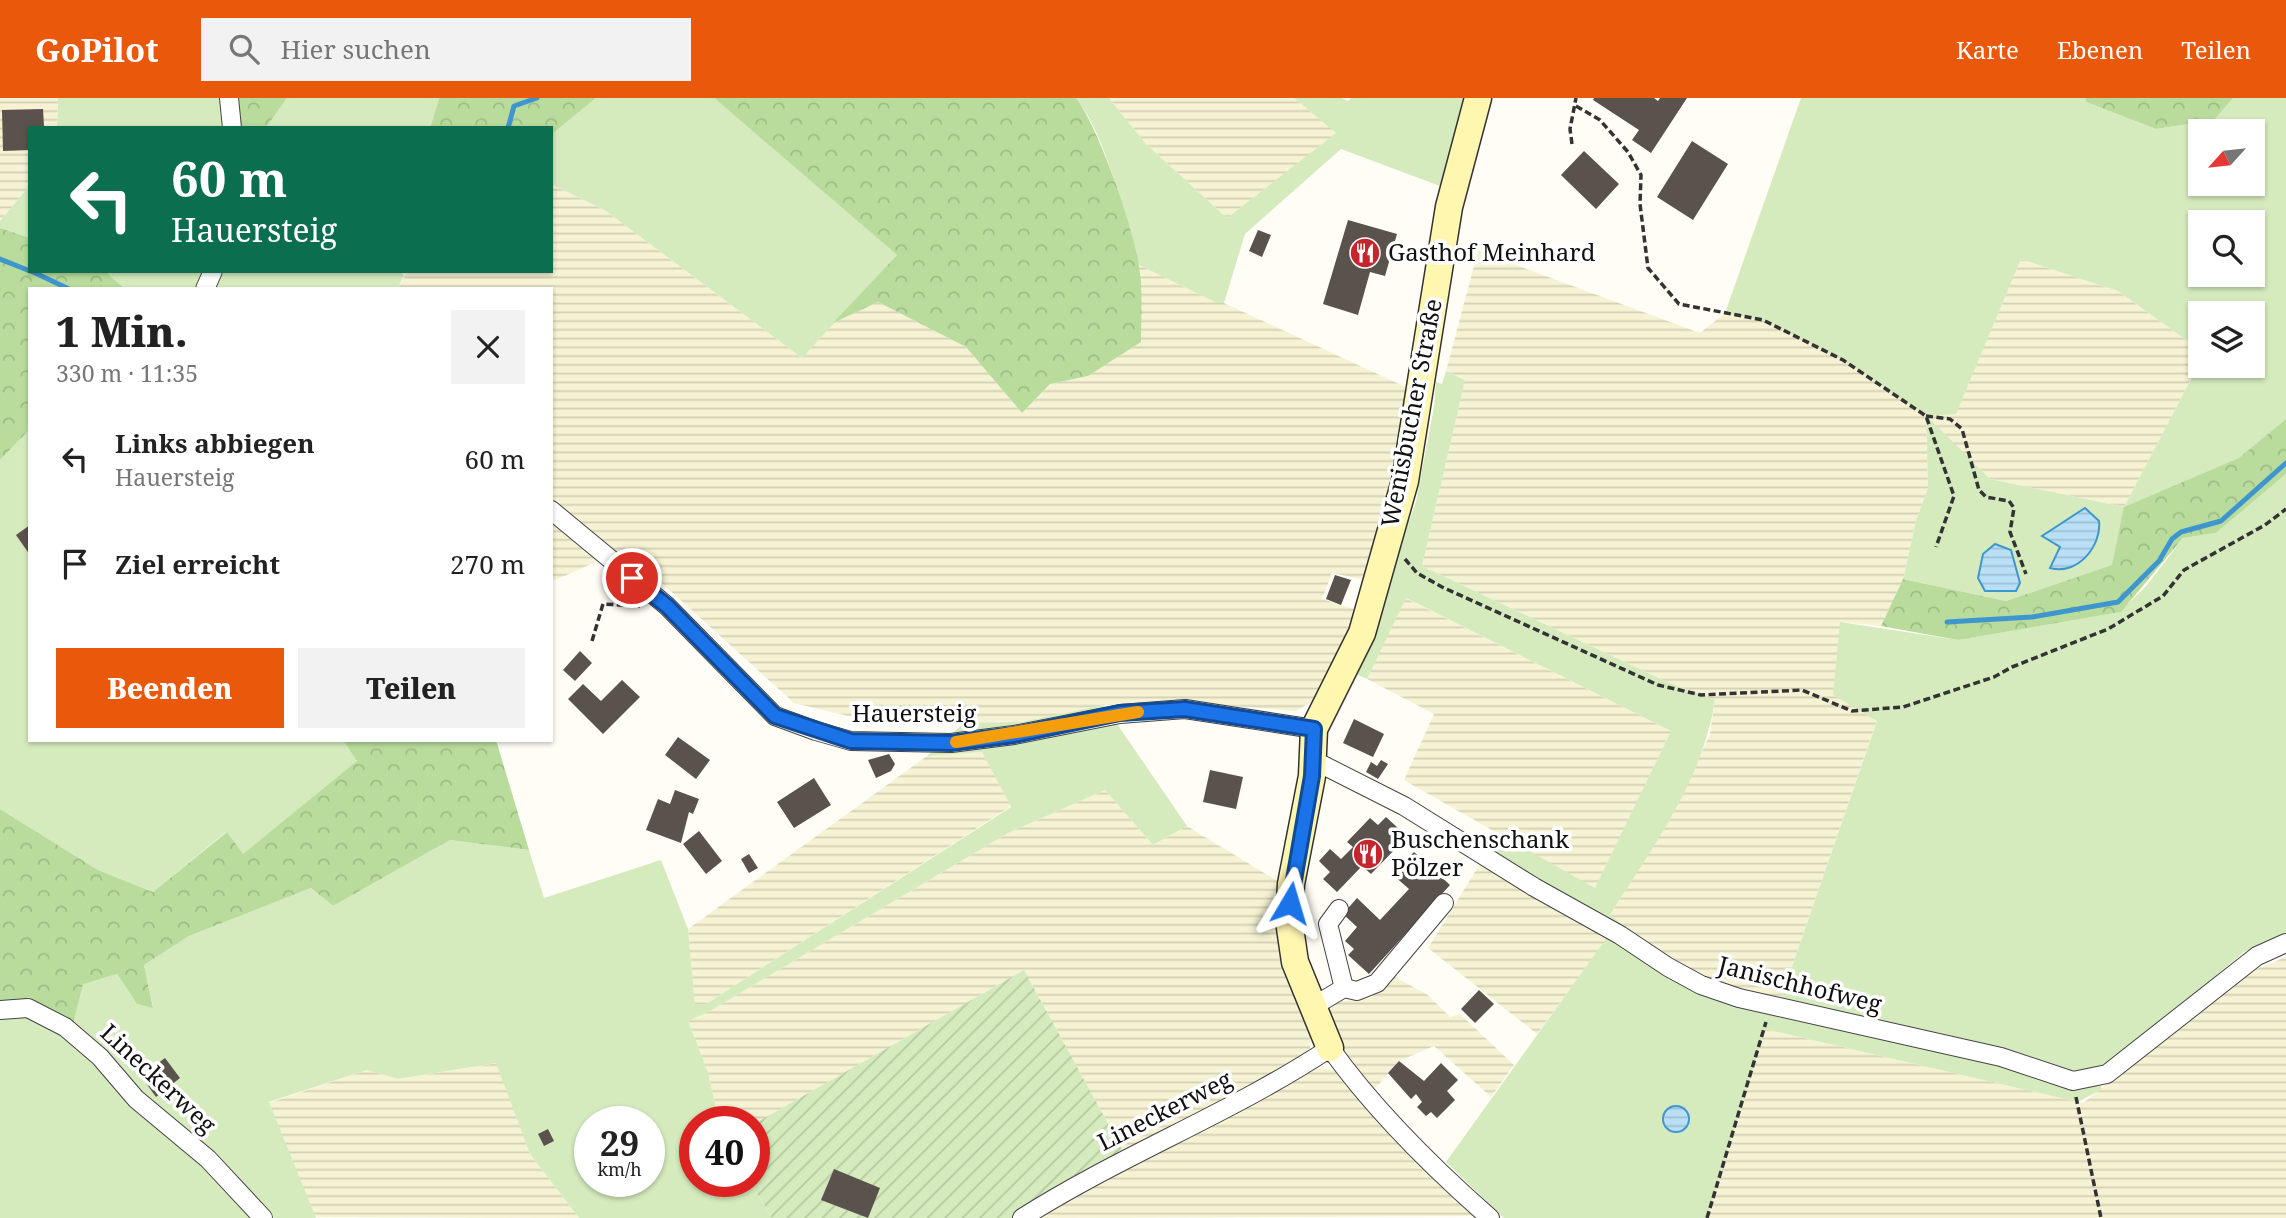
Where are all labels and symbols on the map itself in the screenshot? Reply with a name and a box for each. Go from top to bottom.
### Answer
north arrow [2188,119,2264,196]
place label: Gasthof Meinhard [1388,235,1596,268]
restaurant icon: Gasthof Meinhard [1348,236,1382,270]
street label: Wenisbucher Straße [1372,296,1449,530]
pin [602,548,662,608]
street label: Hauersteig [852,696,976,729]
place label: Buschenschank Pölzer [1391,822,1570,883]
restaurant icon: Buschenschank Pölzer [1351,837,1385,871]
position arrow [1253,866,1327,940]
street label: Janischhofweg [1714,947,1886,1020]
street label: Lineckerweg [94,1016,224,1140]
street label: Lineckerweg [1091,1062,1237,1158]
speed limit sign: 40 [679,1106,770,1197]

